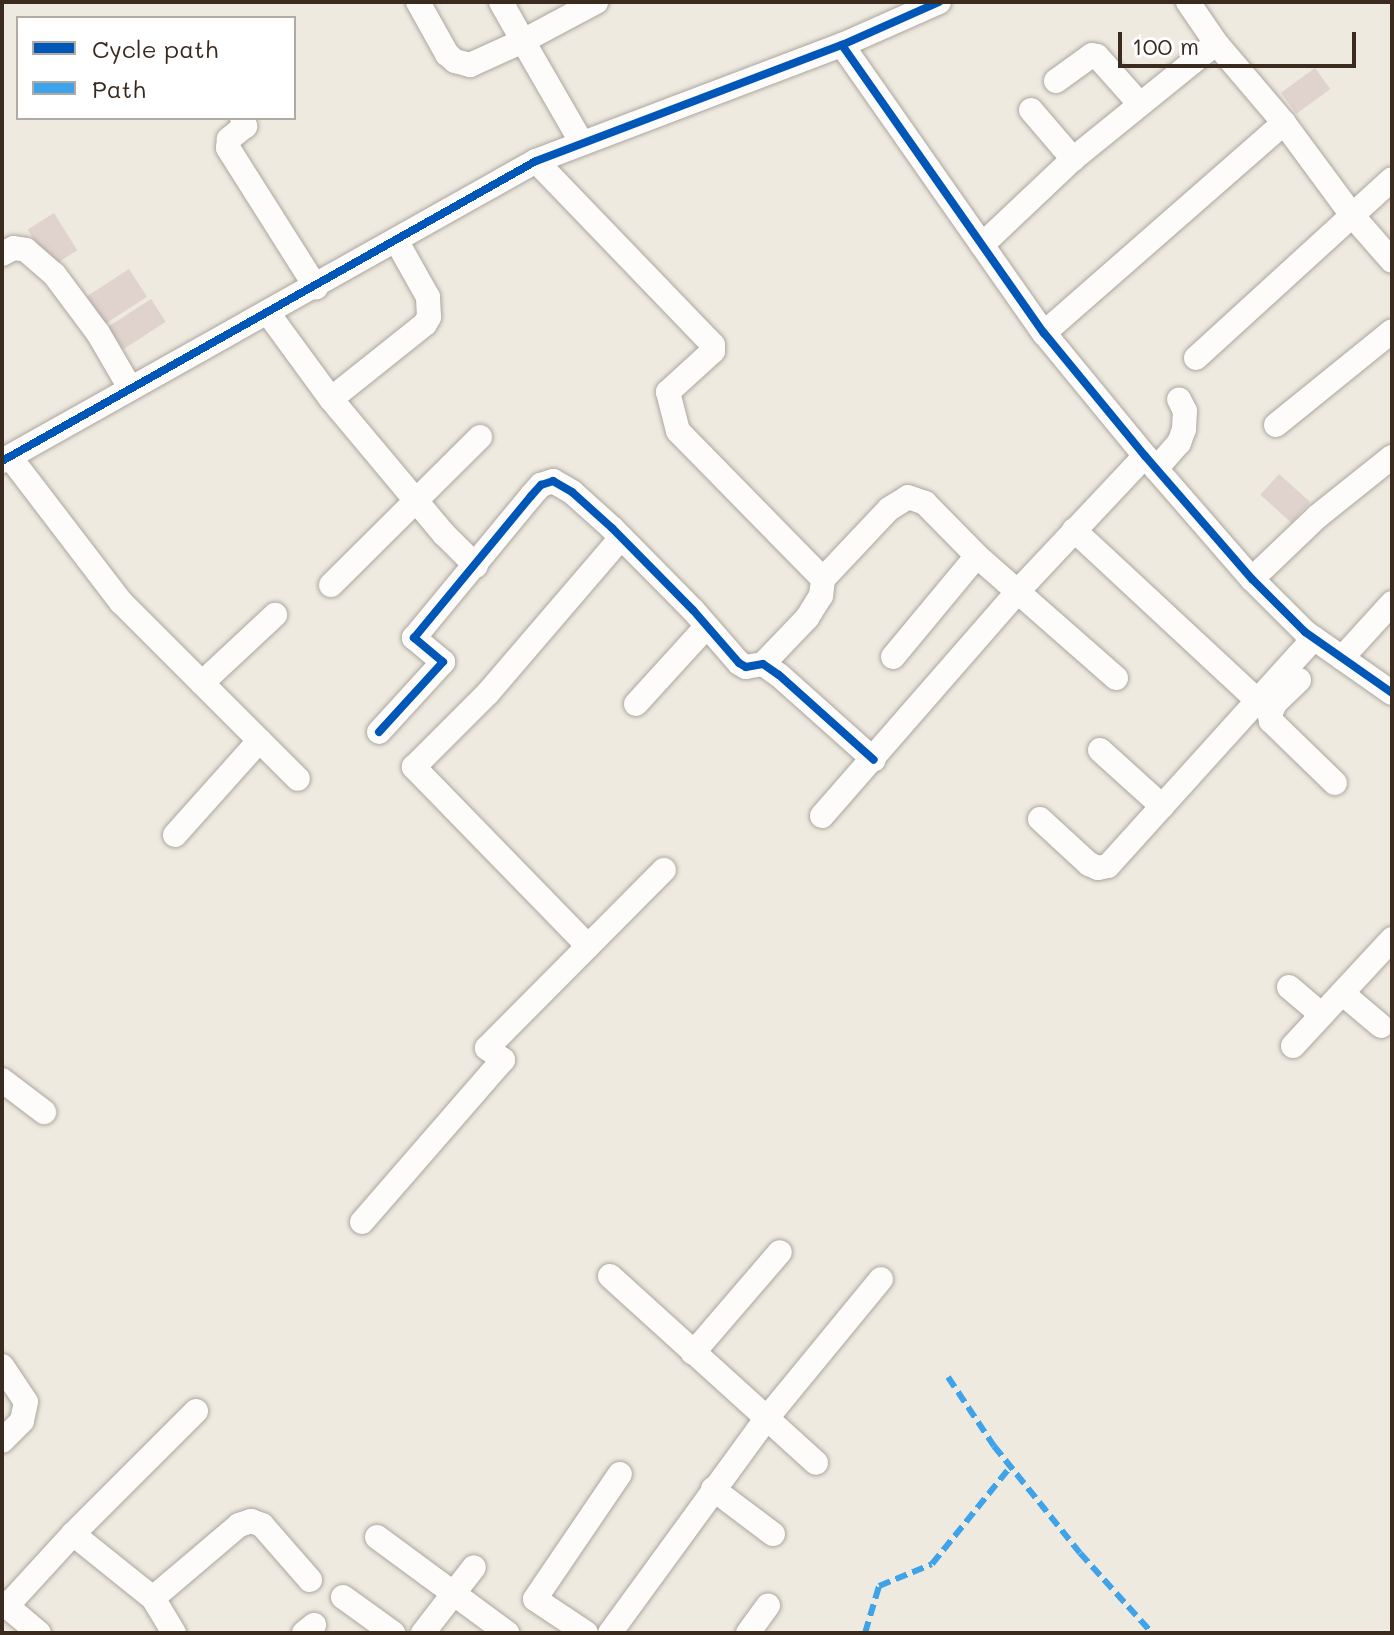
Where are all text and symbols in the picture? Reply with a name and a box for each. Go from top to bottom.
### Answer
legend [16,16,296,120]
scale bar [1122,16,1360,66]
text: 100 m [1132,30,1199,61]
text: Cycle path [92,33,218,64]
text: Path [92,73,146,104]

